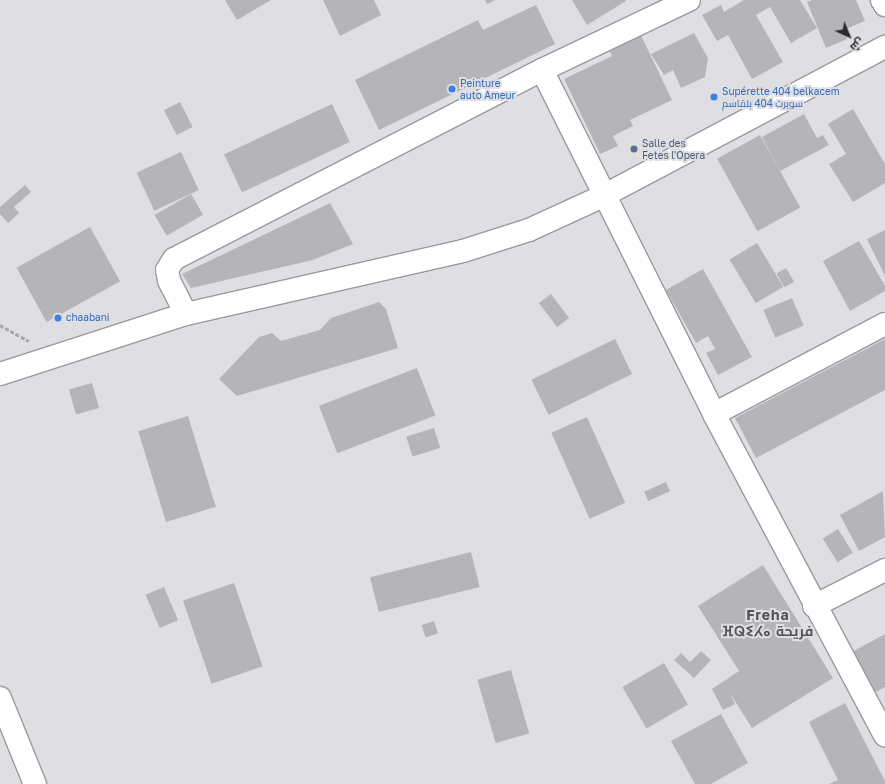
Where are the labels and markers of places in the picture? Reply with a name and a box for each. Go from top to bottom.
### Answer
place label: Peinture auto Ameur [460,77,515,100]
marker: Peinture auto Ameur [447,84,457,94]
place label: Supérette 404 belkacem سوبرت 404 بلقاسم [722,85,840,108]
marker: Supérette 404 belkacem سوبرت 404 بلقاسم [709,92,719,102]
place label: Salle des Fetes l'Opera [642,137,705,160]
marker: Salle des Fetes l'Opera [629,144,639,154]
place label: chaabani [66,312,110,324]
marker: chaabani [53,313,63,323]

